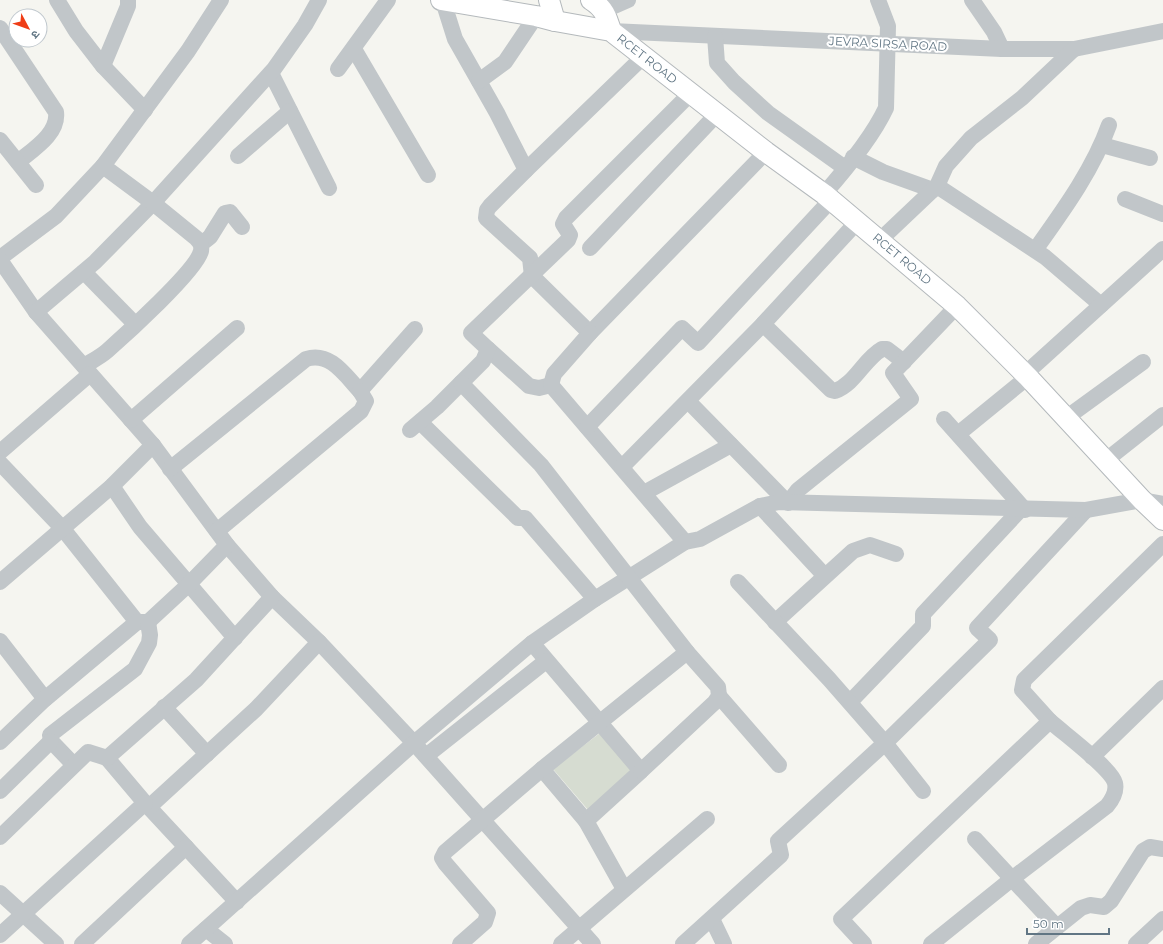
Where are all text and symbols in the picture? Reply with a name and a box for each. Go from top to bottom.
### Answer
north arrow [8,8,48,48]
text: उ [28,28,43,42]
street label: RCET ROAD [614,30,681,87]
street label: JEVRA SIRSA ROAD [827,33,948,54]
street label: RCET ROAD [870,230,935,288]
scale bar [1027,910,1109,936]
text: 50 m [1033,916,1064,931]

